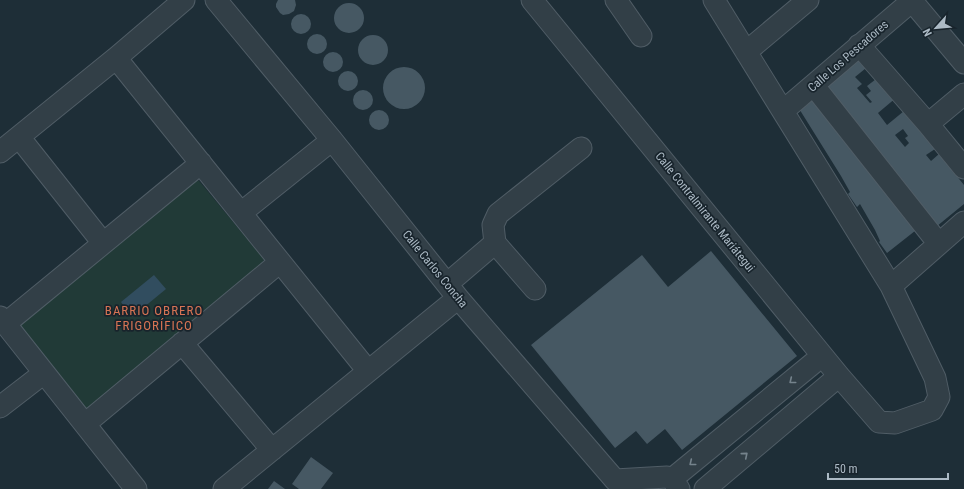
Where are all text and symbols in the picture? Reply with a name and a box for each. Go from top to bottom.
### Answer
north arrow [916,8,956,48]
street label: Calle Los Pescadores [805,17,891,95]
text: N [920,26,935,38]
street label: Calle Contralmirante Mariátegui [652,149,758,275]
street label: Calle Carlos Concha [400,228,471,311]
district label: BARRIO OBRERO FRIGORÍFICO [105,303,203,333]
one-way arrow [790,376,797,383]
one-way arrow [741,452,748,459]
scale bar [828,455,948,481]
one-way arrow [689,458,696,465]
text: 50 m [834,462,858,476]

